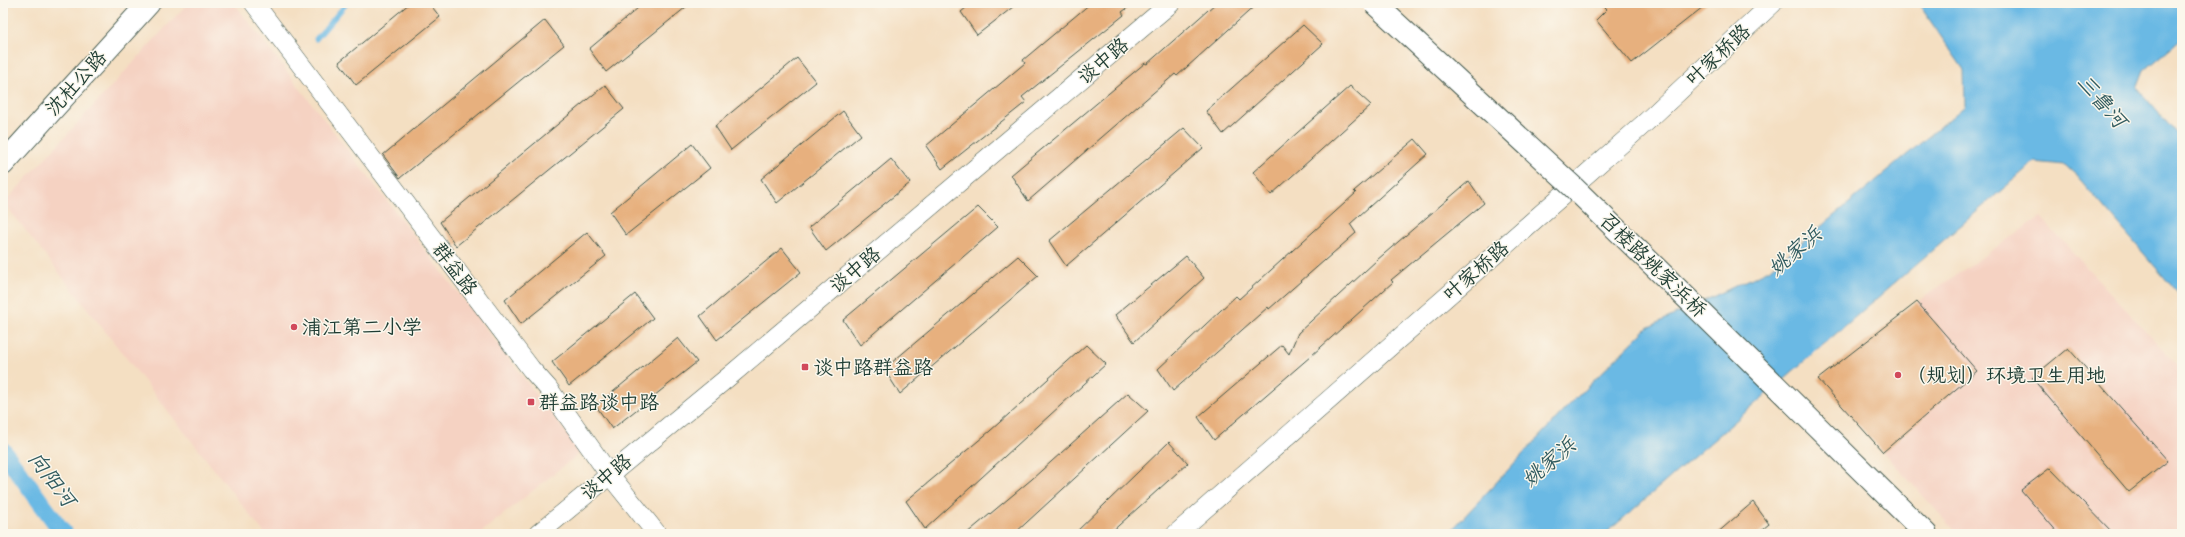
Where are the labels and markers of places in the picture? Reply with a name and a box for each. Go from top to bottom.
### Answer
place label: 浦江第二小学 [302,315,422,340]
marker: 浦江第二小学 [289,322,299,332]
place label: 谈中路群益路 [813,355,934,380]
marker: 谈中路群益路 [800,362,810,372]
place label: （规划）环境卫生用地 [1906,363,2106,388]
marker: （规划）环境卫生用地 [1893,370,1903,380]
place label: 群益路谈中路 [539,390,660,415]
marker: 群益路谈中路 [526,397,536,407]

